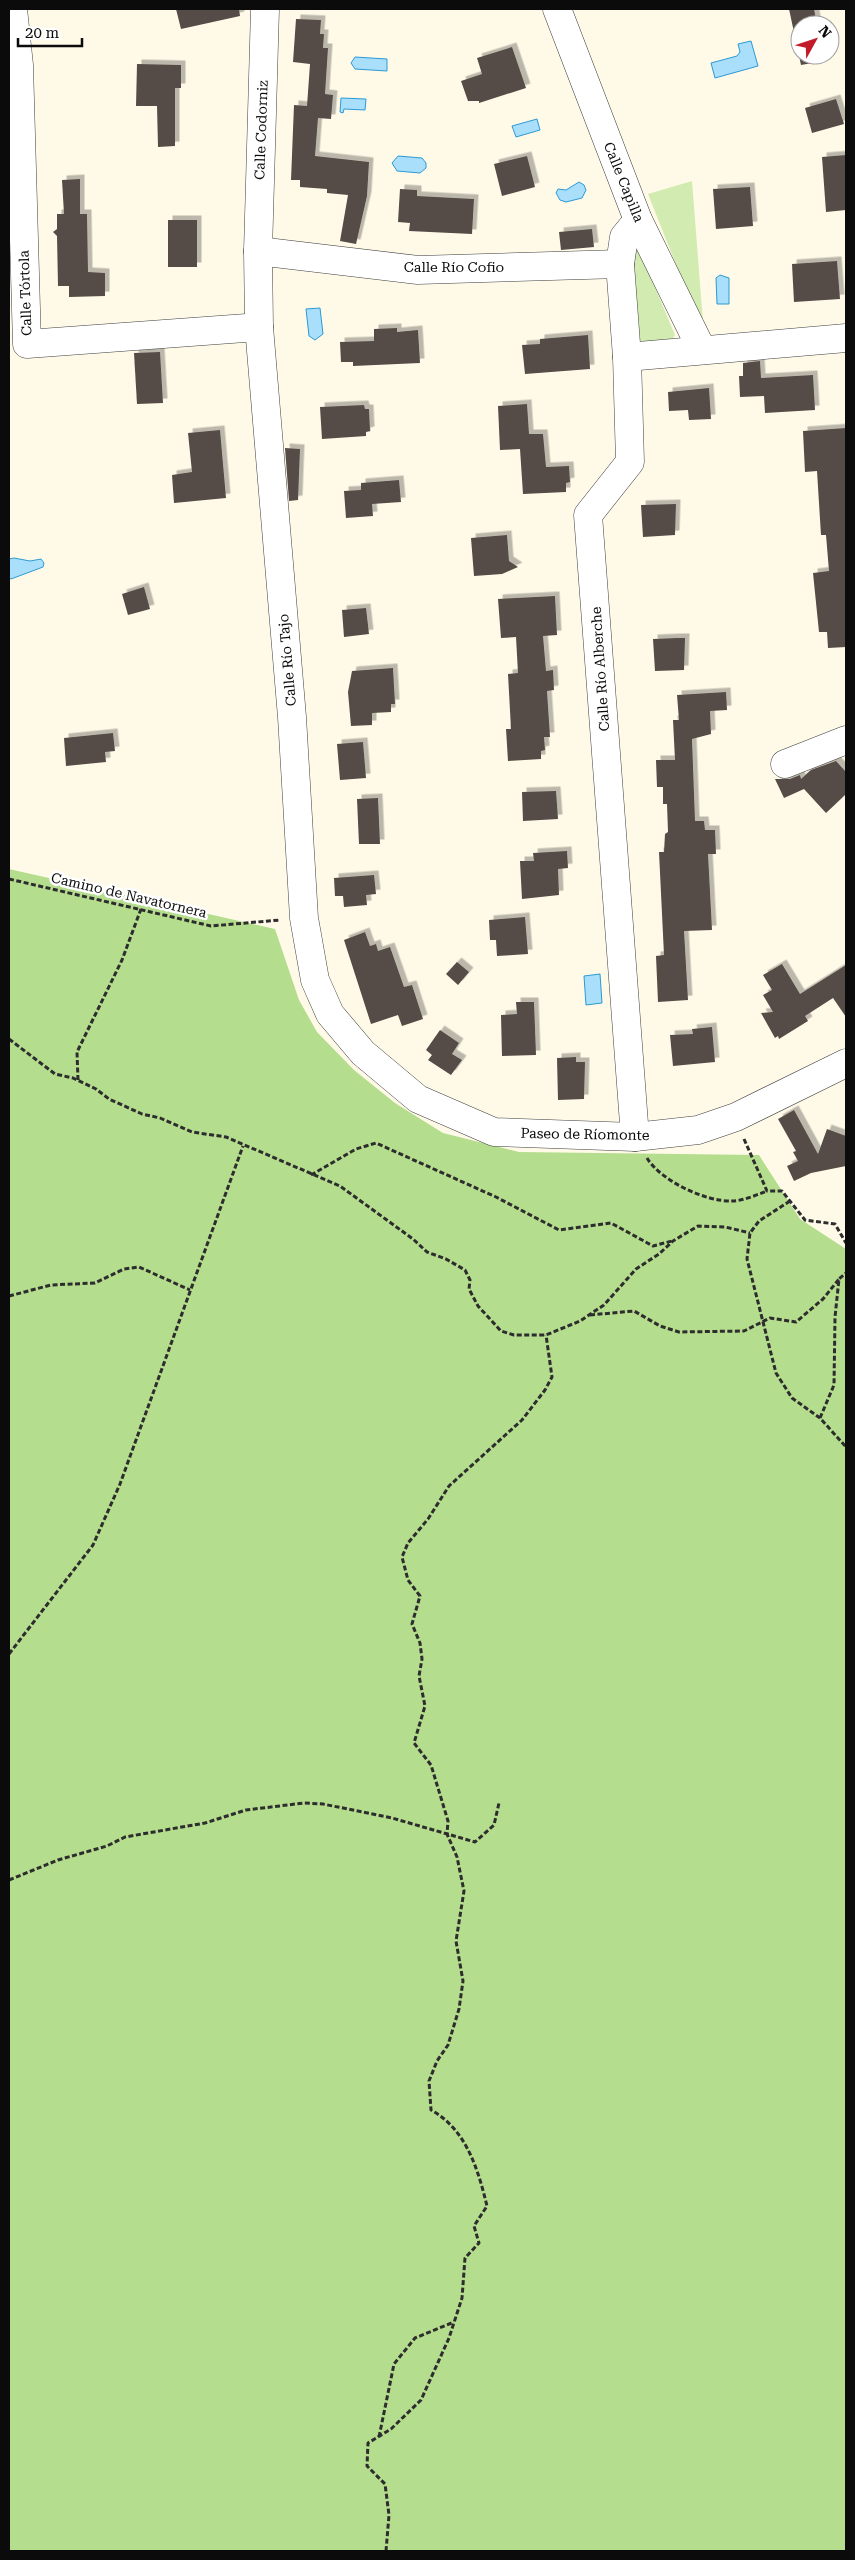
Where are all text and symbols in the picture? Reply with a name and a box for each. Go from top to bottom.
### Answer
scale bar [18,15,81,47]
north arrow [790,15,840,65]
text: N [815,22,835,41]
text: 20 m [25,24,60,42]
street label: Calle Codorniz [251,80,271,180]
street label: Calle Capilla [601,140,647,225]
street label: Calle Tórtola [15,249,34,336]
street label: Calle Río Cofio [404,259,504,275]
street label: Calle Río Alberche [588,606,612,732]
street label: Calle Río Tajo [275,613,299,707]
street label: Camino de Navatornera [50,869,209,921]
street label: Paseo de Ríomonte [520,1125,650,1143]

